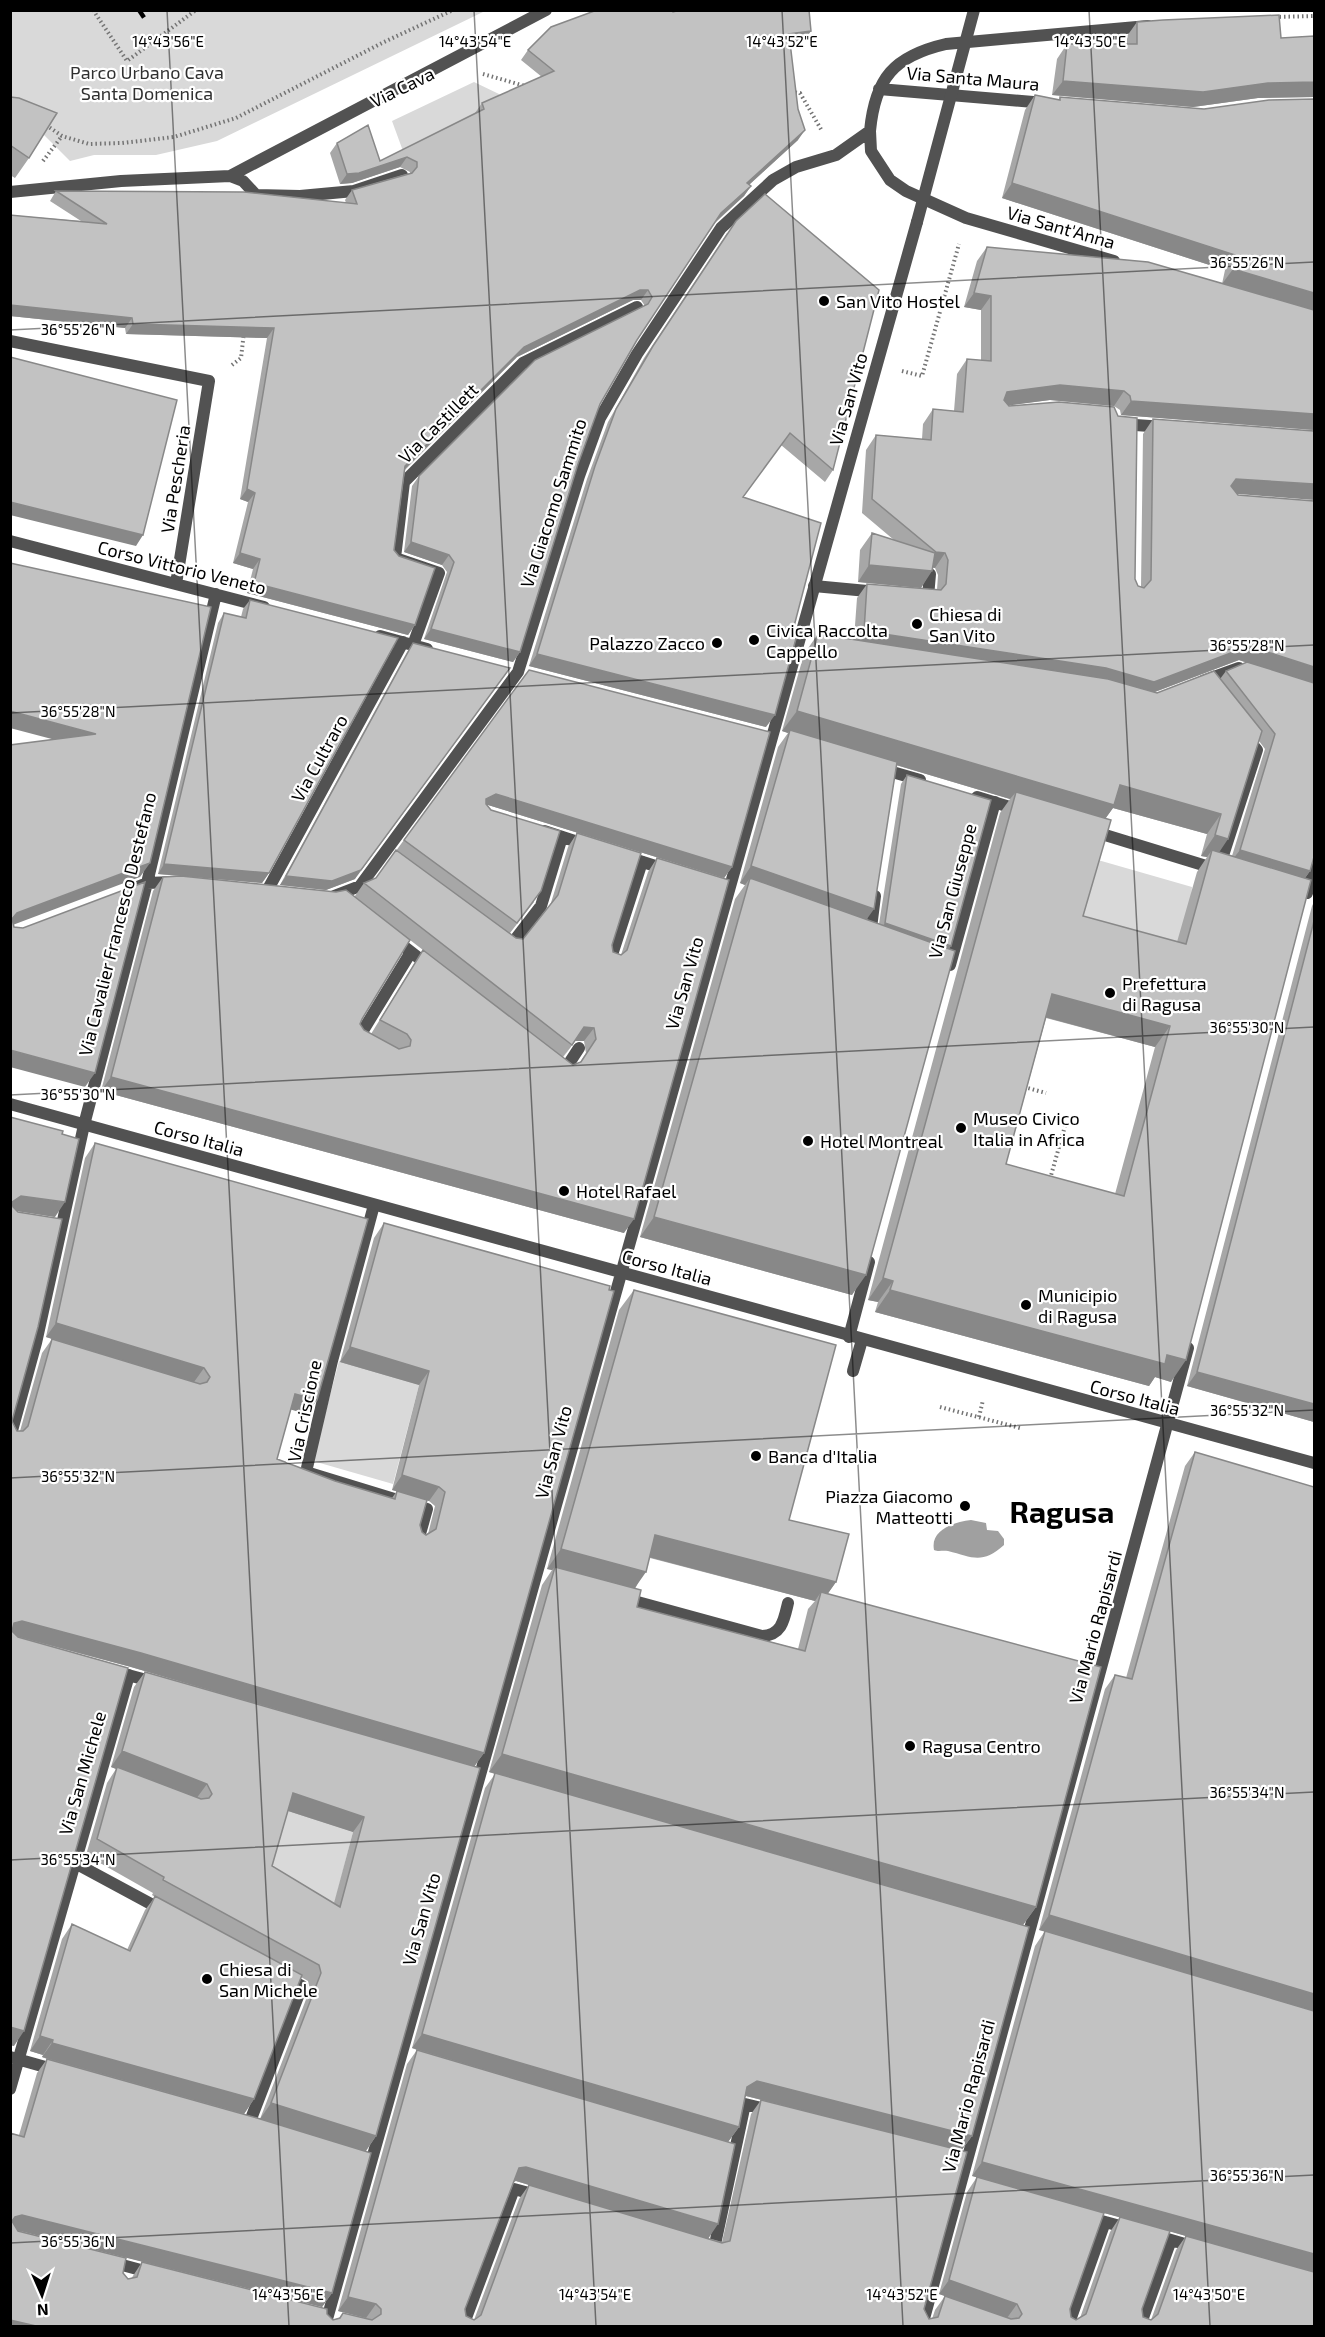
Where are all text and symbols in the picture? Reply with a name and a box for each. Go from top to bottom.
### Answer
text: 14°43'56"E [132,32,204,50]
text: 14°43'54"E [439,32,511,50]
text: 14°43'52"E [746,32,818,50]
text: 14°43'50"E [1054,32,1126,50]
park label: Parco Urbano Cava Santa Domenica [70,61,224,104]
street label: Via Santa Maura [906,61,1040,95]
street label: Via Cava [366,62,438,112]
street label: Via Sant'Anna [1004,201,1118,253]
text: 36°55'26"N [1210,253,1284,271]
place label: San Vito Hostel [836,290,960,312]
marker: San Vito Hostel [817,294,831,308]
text: 36°55'26"N [41,320,115,338]
street label: Via San Vito [824,350,872,448]
street label: Via Castillett [393,378,483,468]
street label: Via Giacomo Sammito [515,415,591,591]
street label: Via Pescheria [156,423,194,535]
street label: Corso Vittorio Veneto [96,535,268,599]
place label: Chiesa di San Vito [929,603,1002,646]
marker: Chiesa di San Vito [910,617,924,631]
place label: Civica Raccolta Cappello [766,619,888,662]
place label: Palazzo Zacco [589,632,705,654]
marker: Civica Raccolta Cappello [747,633,761,647]
marker: Palazzo Zacco [710,636,724,650]
text: 36°55'28"N [1210,636,1285,654]
text: 36°55'28"N [41,702,116,720]
street label: Via Cultraro [286,711,352,805]
street label: Via Cavalier Francesco Destefano [74,790,160,1058]
street label: Via San Giuseppe [923,821,981,961]
street label: Via San Vito [660,934,708,1032]
place label: Prefettura di Ragusa [1122,972,1207,1015]
marker: Prefettura di Ragusa [1103,986,1117,1000]
text: 36°55'30"N [1210,1018,1284,1036]
text: 36°55'30"N [41,1085,115,1103]
place label: Museo Civico Italia in Africa [973,1107,1085,1150]
street label: Corso Italia [152,1115,246,1161]
marker: Museo Civico Italia in Africa [954,1121,968,1135]
place label: Hotel Montreal [820,1130,944,1152]
marker: Hotel Montreal [801,1134,815,1148]
place label: Hotel Rafael [576,1180,677,1202]
marker: Hotel Rafael [557,1184,571,1198]
street label: Corso Italia [620,1244,714,1290]
place label: Municipio di Ragusa [1038,1284,1117,1327]
marker: Municipio di Ragusa [1019,1298,1033,1312]
street label: Via Criscione [282,1358,326,1464]
street label: Corso Italia [1088,1374,1182,1420]
text: 36°55'32"N [1210,1401,1284,1419]
street label: Via San Vito [530,1403,576,1501]
place label: Banca d'Italia [768,1445,877,1467]
marker: Banca d'Italia [749,1449,763,1463]
text: 36°55'32"N [41,1467,115,1485]
place label: Piazza Giacomo Matteotti [825,1485,953,1528]
district label: Ragusa [1010,1493,1114,1529]
marker: Piazza Giacomo Matteotti [958,1499,972,1513]
street label: Via Mario Rapisardi [1064,1548,1126,1706]
street label: Via San Michele [54,1708,110,1838]
place label: Ragusa Centro [922,1735,1041,1757]
marker: Ragusa Centro [903,1739,917,1753]
text: 36°55'34"N [1210,1783,1284,1801]
text: 36°55'34"N [41,1850,115,1868]
street label: Via San Vito [397,1870,445,1968]
place label: Chiesa di San Michele [219,1958,318,2001]
marker: Chiesa di San Michele [200,1972,214,1986]
street label: Via Mario Rapisardi [937,2017,999,2175]
text: 36°55'36"N [1210,2166,1284,2184]
text: 36°55'36"N [41,2232,115,2250]
north arrow [12,2265,72,2325]
text: 14°43'56"E [252,2285,324,2303]
text: 14°43'54"E [559,2285,631,2303]
text: 14°43'52"E [866,2285,938,2303]
text: 14°43'50"E [1173,2285,1245,2303]
text: N [37,2301,49,2320]

